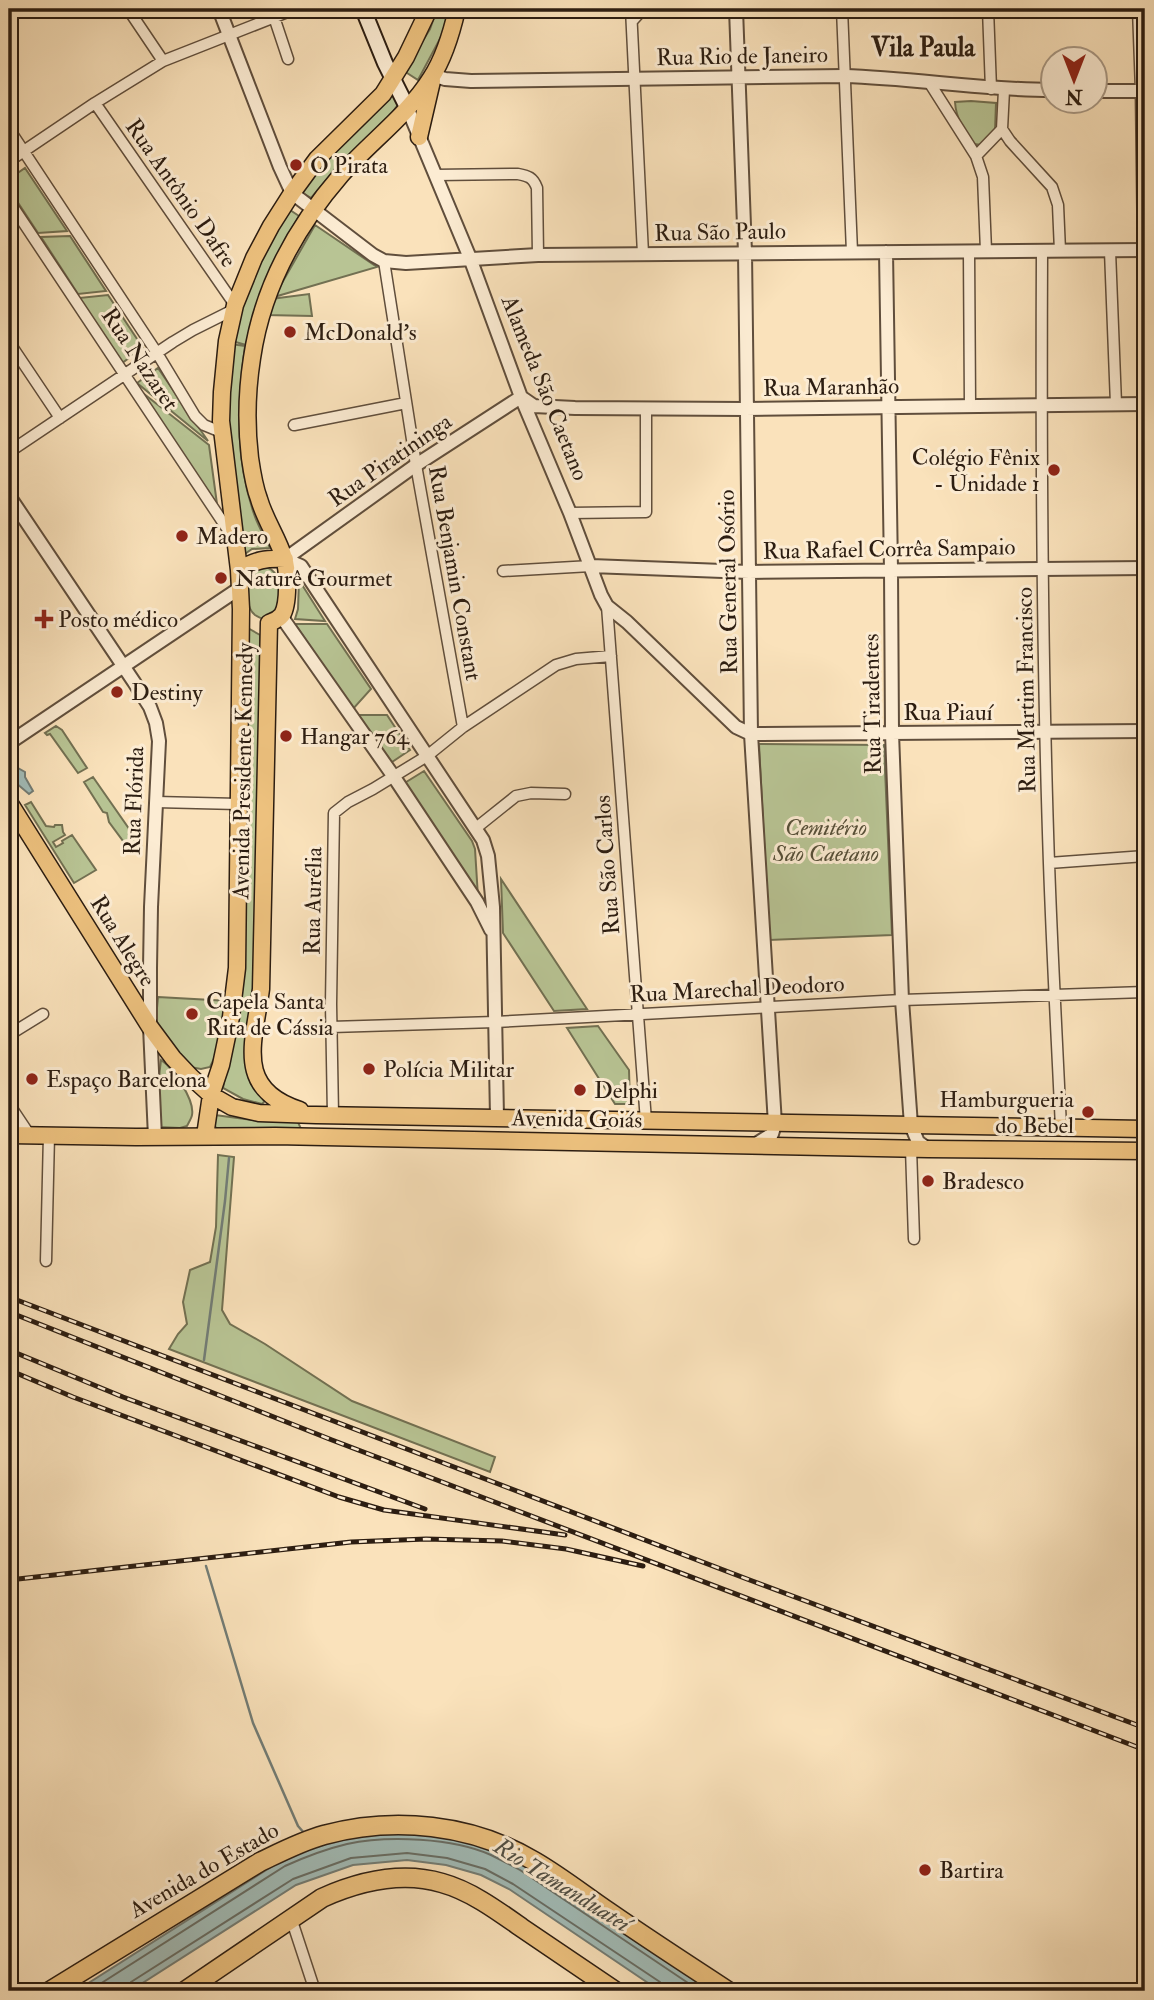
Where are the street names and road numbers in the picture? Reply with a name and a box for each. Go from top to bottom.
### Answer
street label: Rua Rio de Janeiro [656,40,828,72]
street label: Rua Antônio Dafre [119,113,243,273]
street label: Rua São Paulo [654,216,786,248]
street label: Alameda São Caetano [494,290,595,485]
street label: Rua Nazaret [95,302,185,416]
street label: Rua Maranhão [763,371,899,403]
street label: Rua Piratininga [323,406,458,513]
street label: Rua Benjamin Constant [422,463,488,683]
street label: Rua General Osório [712,489,744,675]
street label: Rua Rafael Corrêa Sampaio [762,532,1016,567]
street label: Rua Martim Francisco [1010,587,1042,793]
street label: Rua Tiradentes [856,633,888,775]
street label: Avenida Presidente Kennedy [226,641,260,901]
street label: Rua Piauí [903,698,995,727]
street label: Rua Flórida [118,745,150,856]
street label: Rua São Carlos [588,794,626,936]
street label: Rua Aurélia [298,846,328,955]
street label: Rua Alegre [84,890,162,992]
street label: Rua Marechal Deodoro [629,969,845,1009]
street label: Avenida Goiás [510,1103,643,1135]
street label: Avenida do Estado [123,1815,284,1925]

